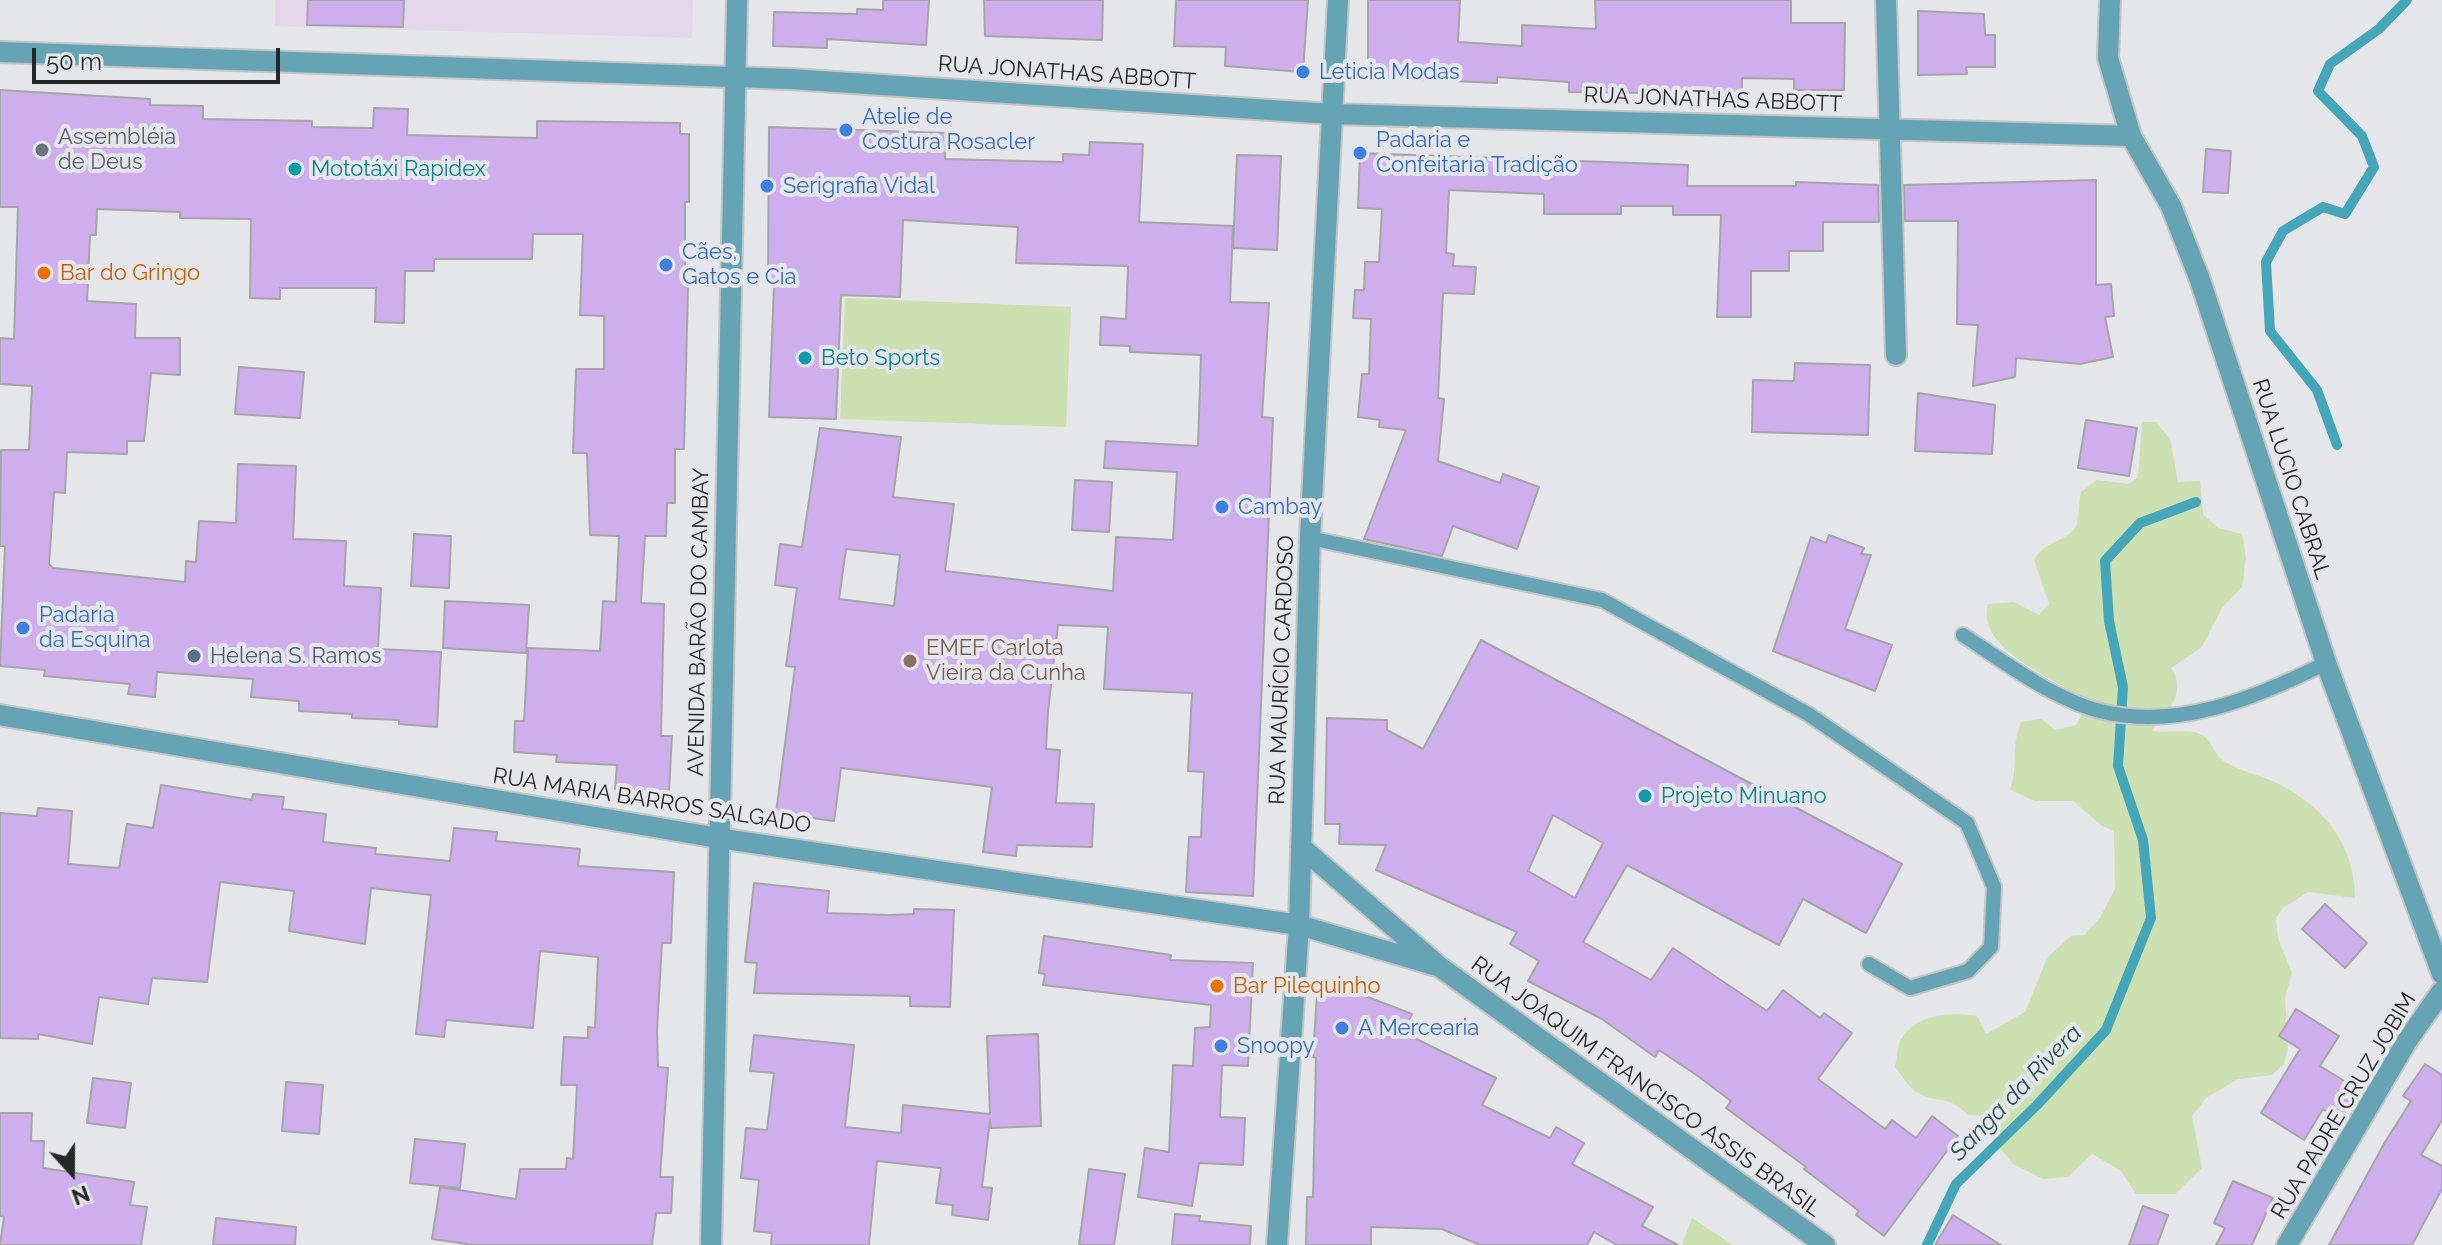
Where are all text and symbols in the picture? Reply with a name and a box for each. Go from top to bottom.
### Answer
scale bar [36,32,284,82]
text: 50 m [46,47,102,76]
street label: RUA JONATHAS ABBOTT [937,51,1197,95]
place label: Leticia Modas [1319,59,1460,85]
marker: Leticia Modas [1294,63,1312,81]
street label: RUA JONATHAS ABBOTT [1583,82,1843,118]
place label: Atelie de Costura Rosacler [862,104,1035,156]
marker: Atelie de Costura Rosacler [837,121,855,139]
place label: Assembléia de Deus [58,124,176,176]
place label: Padaria e Confeitaria Tradição [1376,127,1578,178]
marker: Assembléia de Deus [33,141,51,159]
marker: Padaria e Confeitaria Tradição [1351,144,1369,162]
place label: Mototáxi Rapidex [311,156,486,182]
marker: Mototáxi Rapidex [286,160,304,178]
place label: Serigrafia Vidal [783,173,935,199]
marker: Serigrafia Vidal [758,177,776,195]
place label: Cães, Gatos e Cia [682,239,797,290]
marker: Cães, Gatos e Cia [657,256,675,274]
place label: Bar do Gringo [60,260,200,286]
marker: Bar do Gringo [35,264,53,282]
place label: Beto Sports [821,345,940,371]
marker: Beto Sports [796,349,814,367]
street label: RUA LUCIO CABRAL [2246,376,2336,582]
street label: AVENIDA BARÃO DO CAMBAY [683,467,715,777]
place label: Cambay [1238,494,1322,520]
marker: Cambay [1213,498,1231,516]
street label: RUA MAURÍCIO CARDOSO [1264,535,1300,805]
place label: Padaria da Esquina [39,602,151,654]
marker: Padaria da Esquina [14,619,32,637]
place label: EMEF Carlota Vieira da Cunha [926,635,1086,686]
place label: Helena S. Ramos [210,643,382,669]
marker: Helena S. Ramos [185,647,203,665]
marker: EMEF Carlota Vieira da Cunha [901,652,919,670]
street label: RUA MARIA BARROS SALGADO [491,763,813,839]
place label: Projeto Minuano [1661,783,1827,809]
marker: Projeto Minuano [1636,787,1654,805]
street label: RUA JOAQUIM FRANCISCO ASSIS BRASIL [1466,951,1826,1223]
place label: Bar Pilequinho [1233,973,1381,999]
marker: Bar Pilequinho [1208,977,1226,995]
street label: RUA PADRE CRUZ JOBIM [2266,988,2422,1224]
place label: A Mercearia [1358,1015,1479,1041]
marker: A Mercearia [1333,1019,1351,1037]
water label: Sanga da Rivera [1944,1019,2088,1167]
place label: Snoopy [1237,1033,1314,1059]
marker: Snoopy [1212,1037,1230,1055]
north arrow [32,1133,112,1213]
text: N [68,1180,93,1211]

